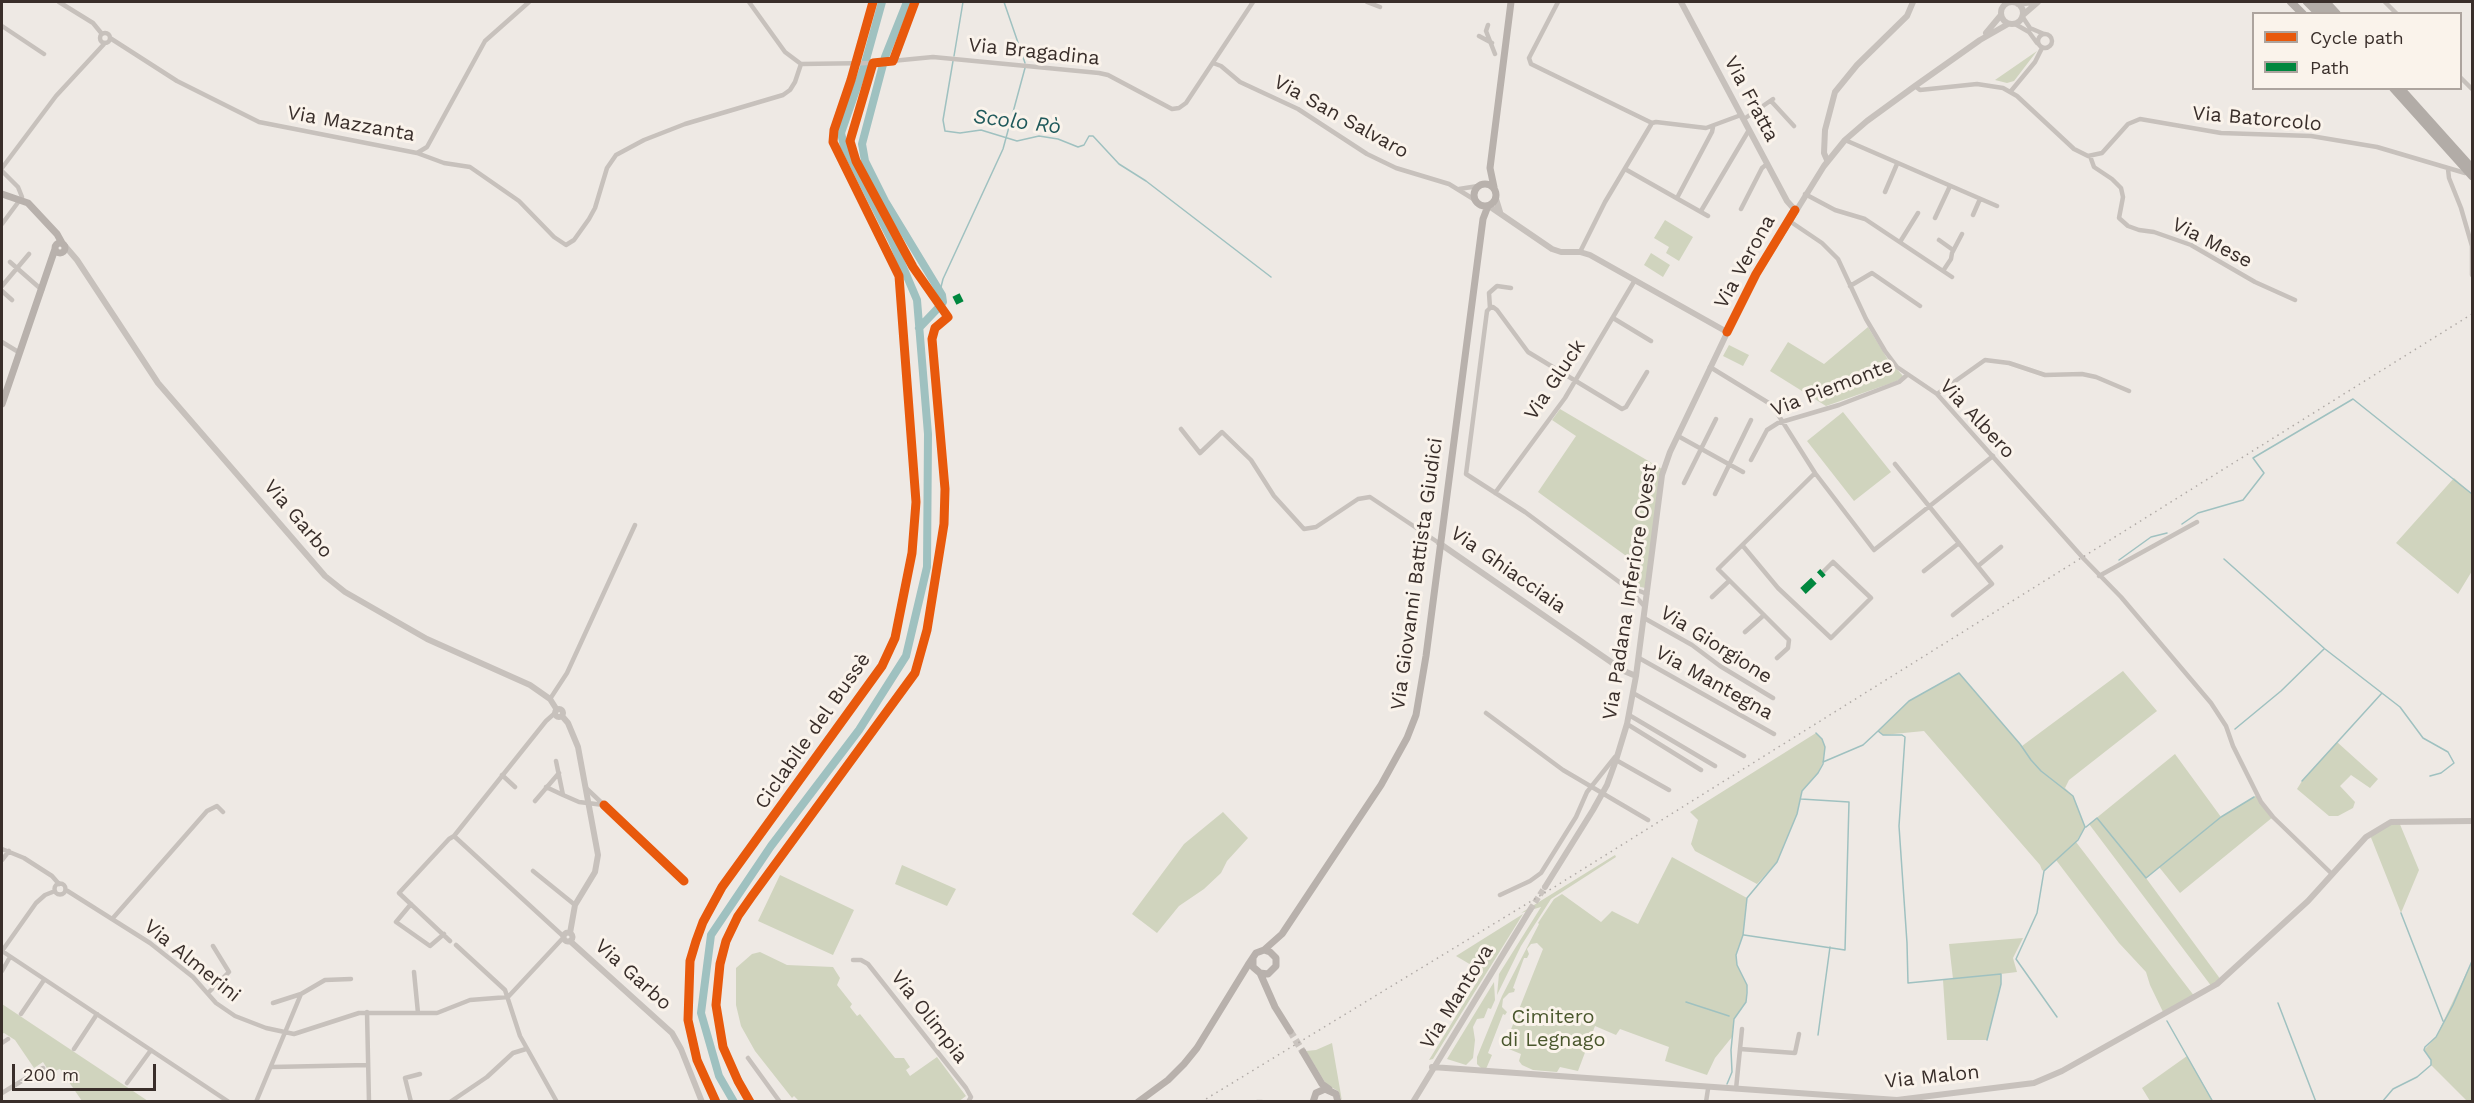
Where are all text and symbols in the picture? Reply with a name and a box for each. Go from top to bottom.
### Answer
legend [2252,12,2462,90]
text: Cycle path [2310,27,2404,48]
street label: Via Bragadina [967,33,1101,71]
street label: Via Fratta [1718,52,1784,146]
text: Path [2310,57,2350,78]
street label: Via San Salvaro [1269,70,1413,164]
street label: Via Mazzanta [285,101,417,147]
street label: Via Batorcolo [2191,101,2323,137]
water label: Scolo Rò [972,104,1062,140]
street label: Via Verona [1709,211,1781,313]
street label: Via Mese [2168,213,2256,273]
street label: Via Gluck [1519,335,1591,425]
street label: Via Piemonte [1768,354,1896,422]
street label: Via Albero [1934,374,2020,464]
street label: Via Giovanni Battista Giudici [1386,436,1448,712]
street label: Via Padana Inferiore Ovest [1598,462,1662,722]
street label: Via Garbo [258,475,338,563]
street label: Via Ghiacciaia [1446,521,1570,619]
street label: Via Giorgione [1655,601,1777,689]
street label: Via Mantegna [1651,641,1777,725]
street label: Ciclabile del Bussè [750,648,876,814]
street label: Via Almerini [139,915,245,1007]
street label: Via Garbo [590,934,676,1016]
street label: Via Mantova [1415,940,1499,1054]
street label: Via Olimpia [885,966,973,1068]
park label: Cimitero di Legnago [1501,1005,1605,1052]
scale bar [15,1052,159,1090]
street label: Via Malon [1883,1060,1981,1094]
text: 200 m [23,1064,79,1085]

